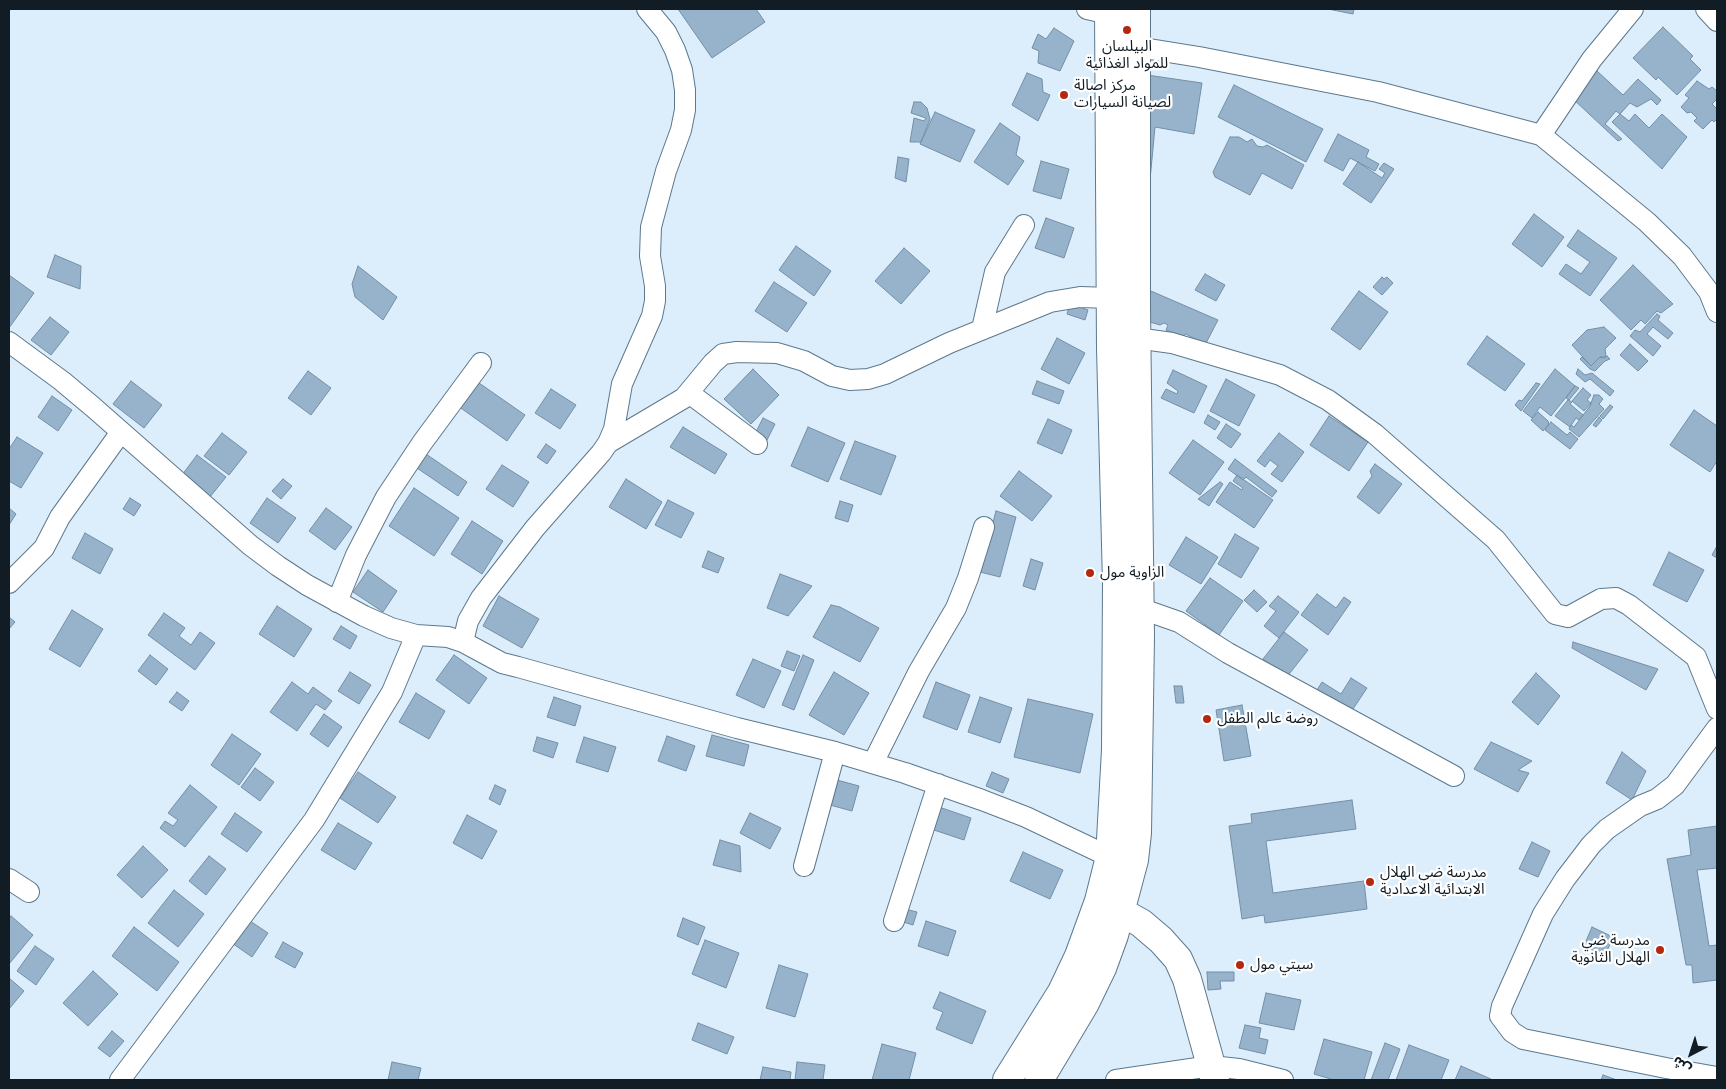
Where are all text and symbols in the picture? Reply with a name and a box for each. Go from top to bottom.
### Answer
marker: البيلسان للمواد الغذائية [1121,24,1133,36]
place label: البيلسان للمواد الغذائية [1086,38,1168,73]
place label: مركز اصالة لصيانة السيارات [1074,77,1171,112]
marker: مركز اصالة لصيانة السيارات [1058,89,1070,101]
place label: الزاوية مول [1100,564,1164,582]
marker: الزاوية مول [1084,567,1096,579]
place label: روضة عالم الطفل [1217,710,1318,728]
marker: روضة عالم الطفل [1201,713,1213,725]
place label: مدرسة ضي الهلال الابتدائية الاعدادية [1380,864,1487,899]
marker: مدرسة ضي الهلال الابتدائية الاعدادية [1364,876,1376,888]
place label: مدرسة ضي الهلال الثانوية [1571,932,1650,967]
marker: مدرسة ضي الهلال الثانوية [1654,944,1666,956]
place label: سيتي مول [1250,956,1313,974]
marker: سيتي مول [1234,959,1246,971]
north arrow [1666,1029,1716,1079]
text: ش [1668,1052,1694,1079]

